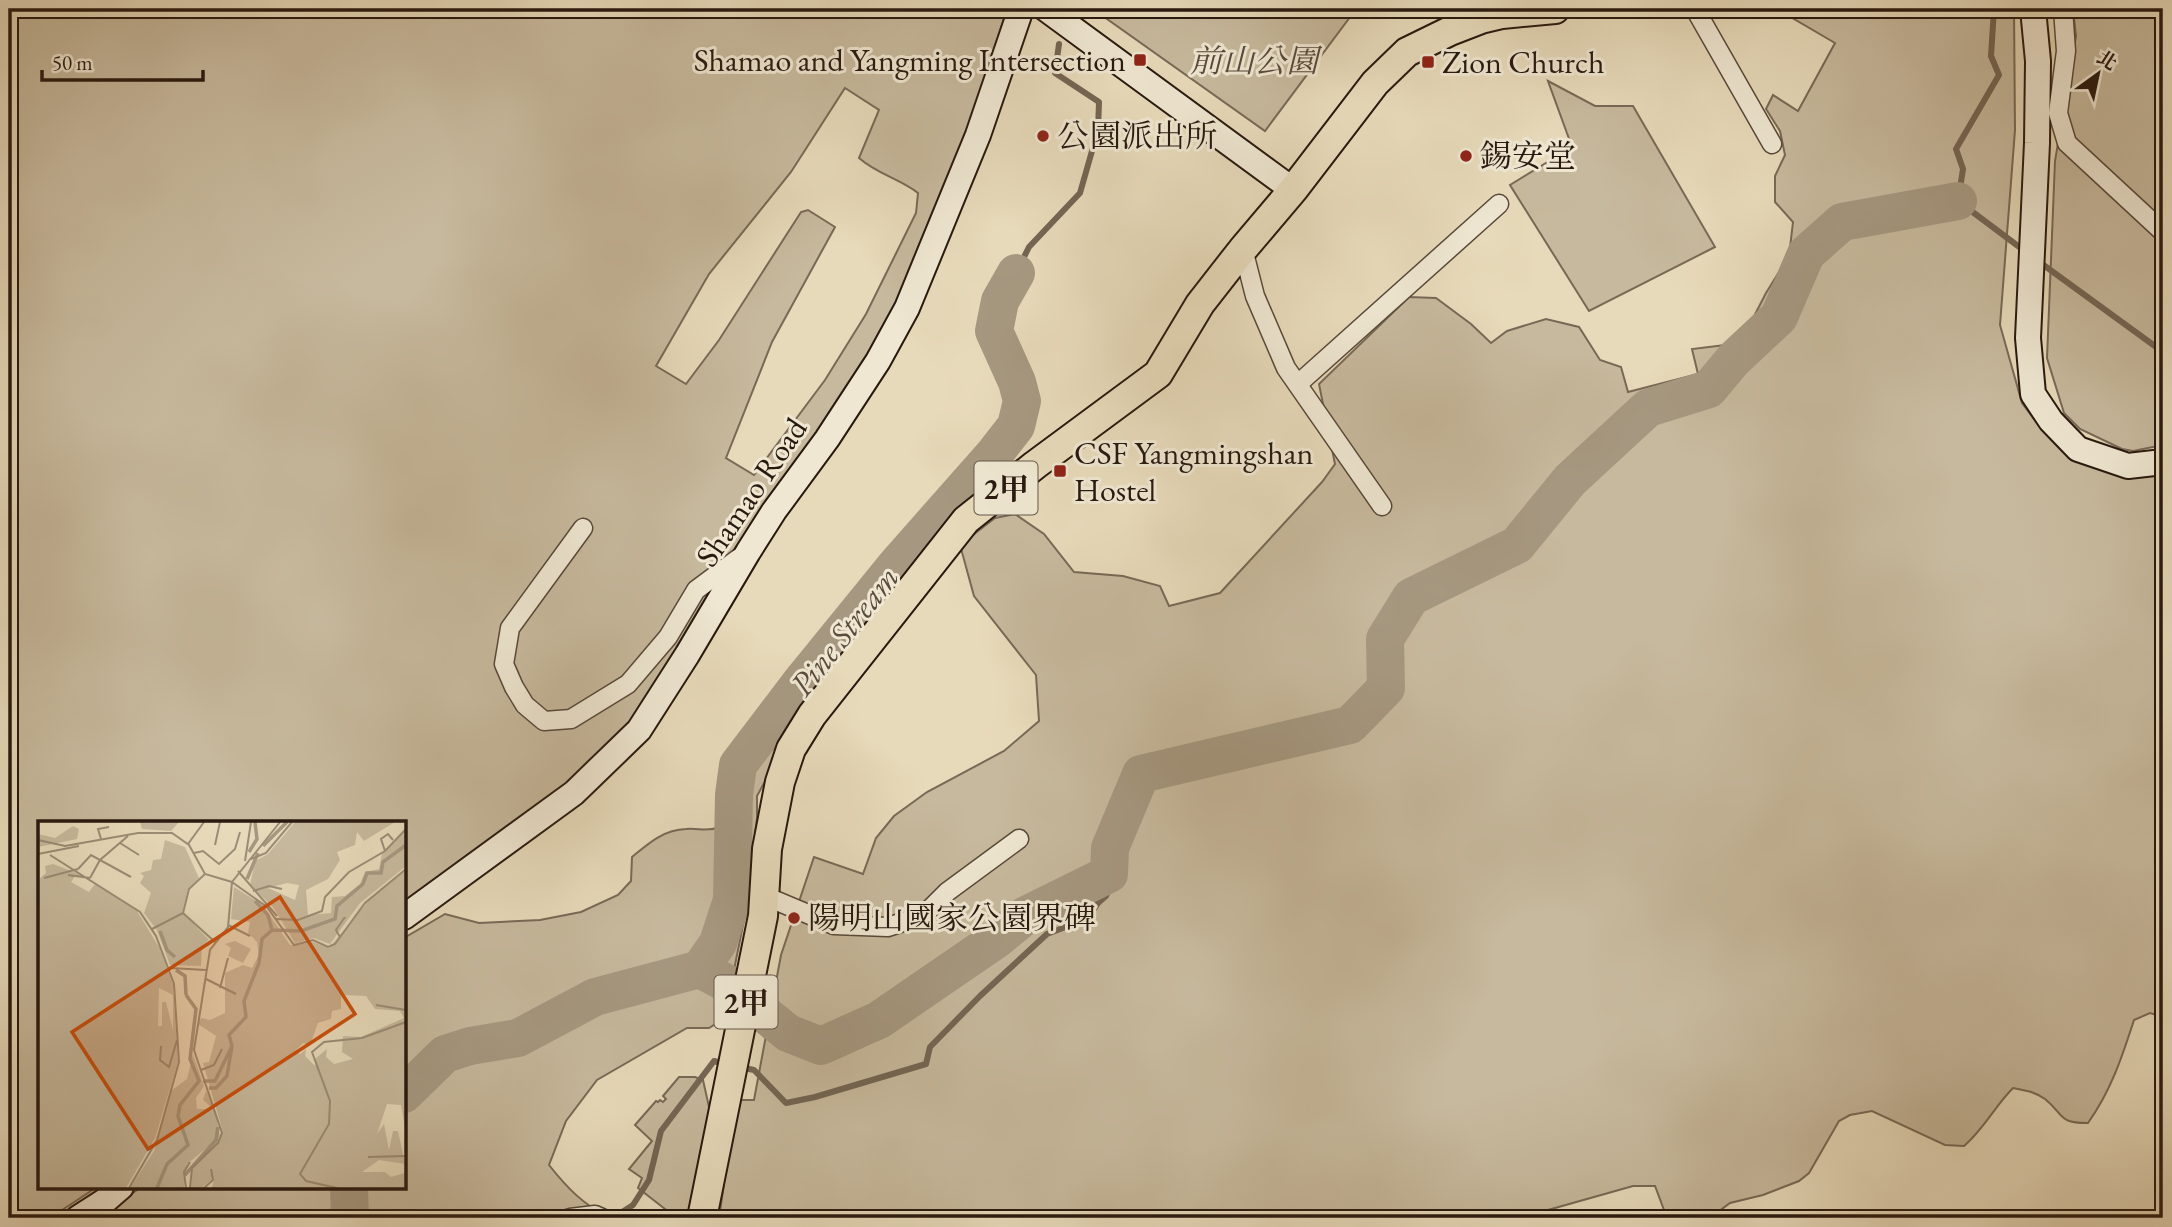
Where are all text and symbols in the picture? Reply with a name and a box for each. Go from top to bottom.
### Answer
scale bar [42,38,203,82]
north arrow [2064,38,2134,108]
place label: Shamao and Yangming Intersection [694,39,1126,81]
park label: 前山公園 [1190,40,1323,82]
place label: Zion Church [1442,41,1605,83]
text: 北 [2092,45,2122,76]
text: 50 m [52,49,93,76]
marker: Shamao and Yangming Intersection [1132,52,1148,68]
marker: Zion Church [1420,54,1436,70]
place label: 公園派出所 [1057,115,1217,157]
marker: 公園派出所 [1035,128,1051,144]
place label: 錫安堂 [1480,135,1576,177]
marker: 錫安堂 [1458,148,1474,164]
street label: Shamao Road [686,409,817,575]
place label: CSF Yangmingshan Hostel [1074,432,1313,511]
road number: 2甲 [974,461,1038,514]
marker: CSF Yangmingshan Hostel [1052,463,1068,479]
water label: Pine Stream [780,557,908,705]
inset map [38,821,406,1188]
place label: 陽明山國家公園界碑 [808,897,1096,939]
marker: 陽明山國家公園界碑 [786,910,802,926]
road number: 2甲 [714,976,778,1028]

